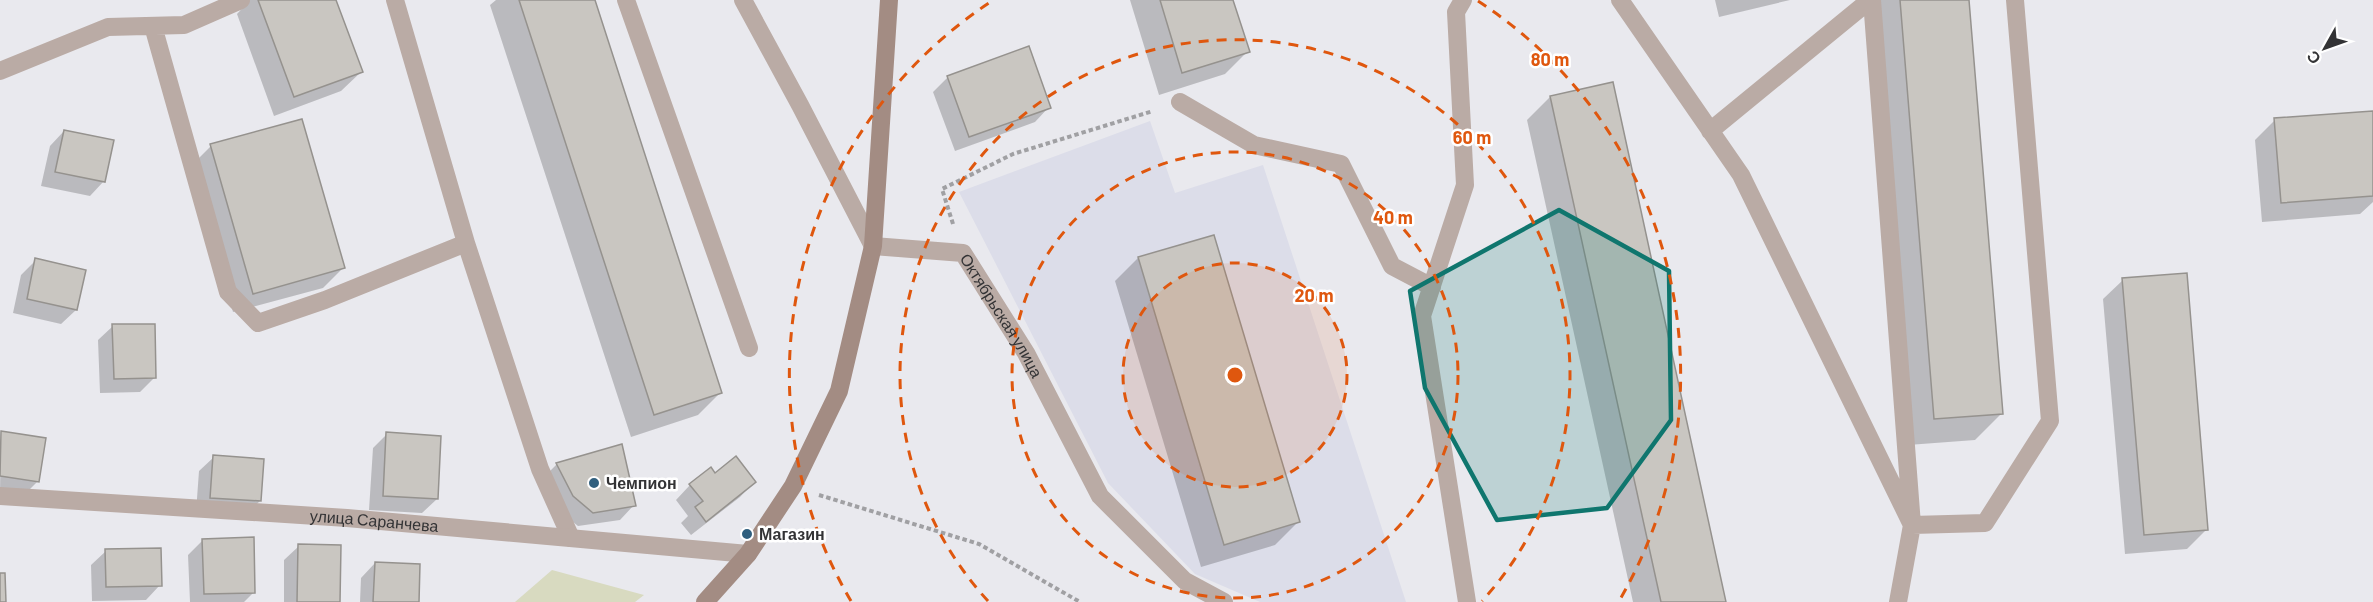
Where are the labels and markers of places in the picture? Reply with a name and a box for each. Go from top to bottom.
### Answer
centre of rings [1225,365,1245,385]
place label: Чемпион [606,473,677,492]
marker: Чемпион [587,476,601,490]
place label: Магазин [759,524,825,543]
marker: Магазин [740,527,754,541]

